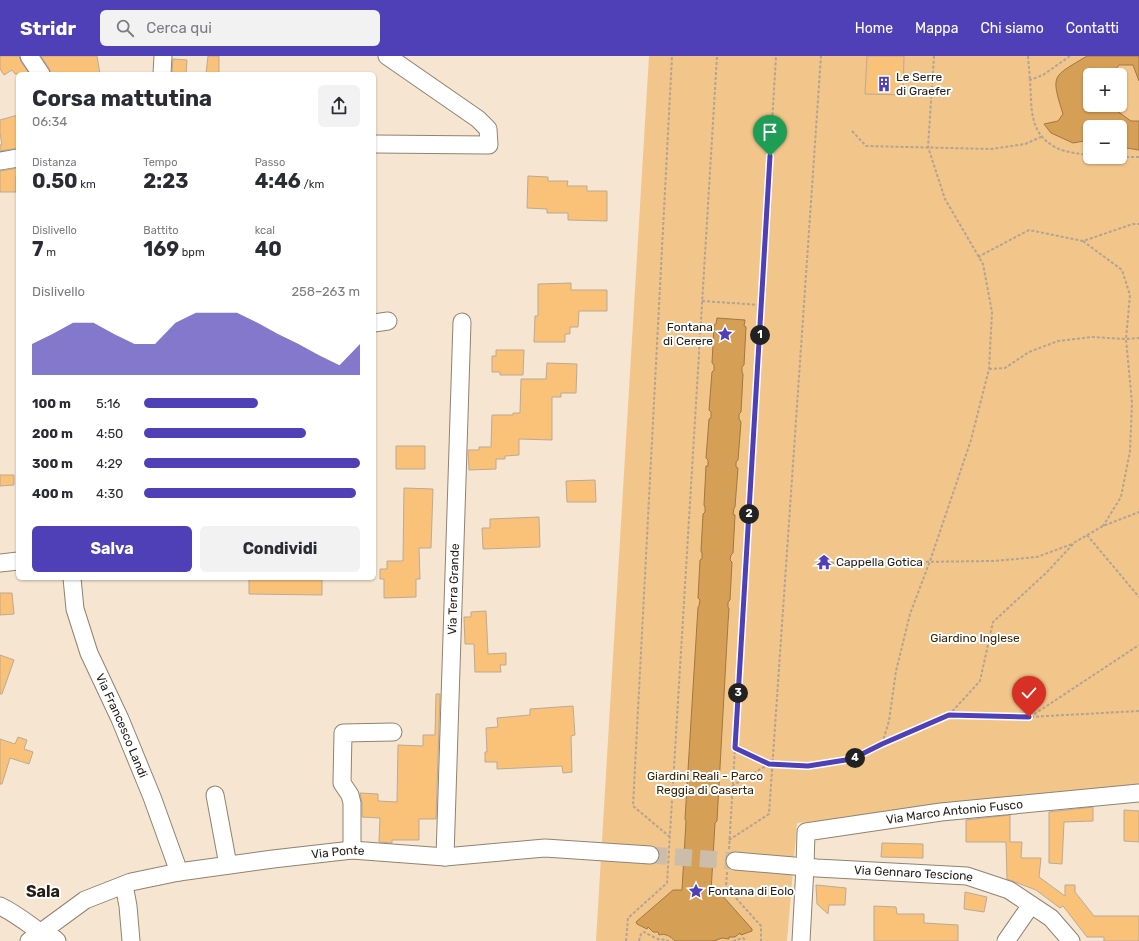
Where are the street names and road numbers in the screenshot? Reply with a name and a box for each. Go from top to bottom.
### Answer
street label: Via Terra Grande [445,543,462,635]
street label: Via Francesco Landi [93,671,150,780]
street label: Via Marco Antonio Fusco [885,797,1024,827]
street label: Via Ponte [311,843,365,862]
street label: Via Gennaro Tescione [854,863,975,885]

